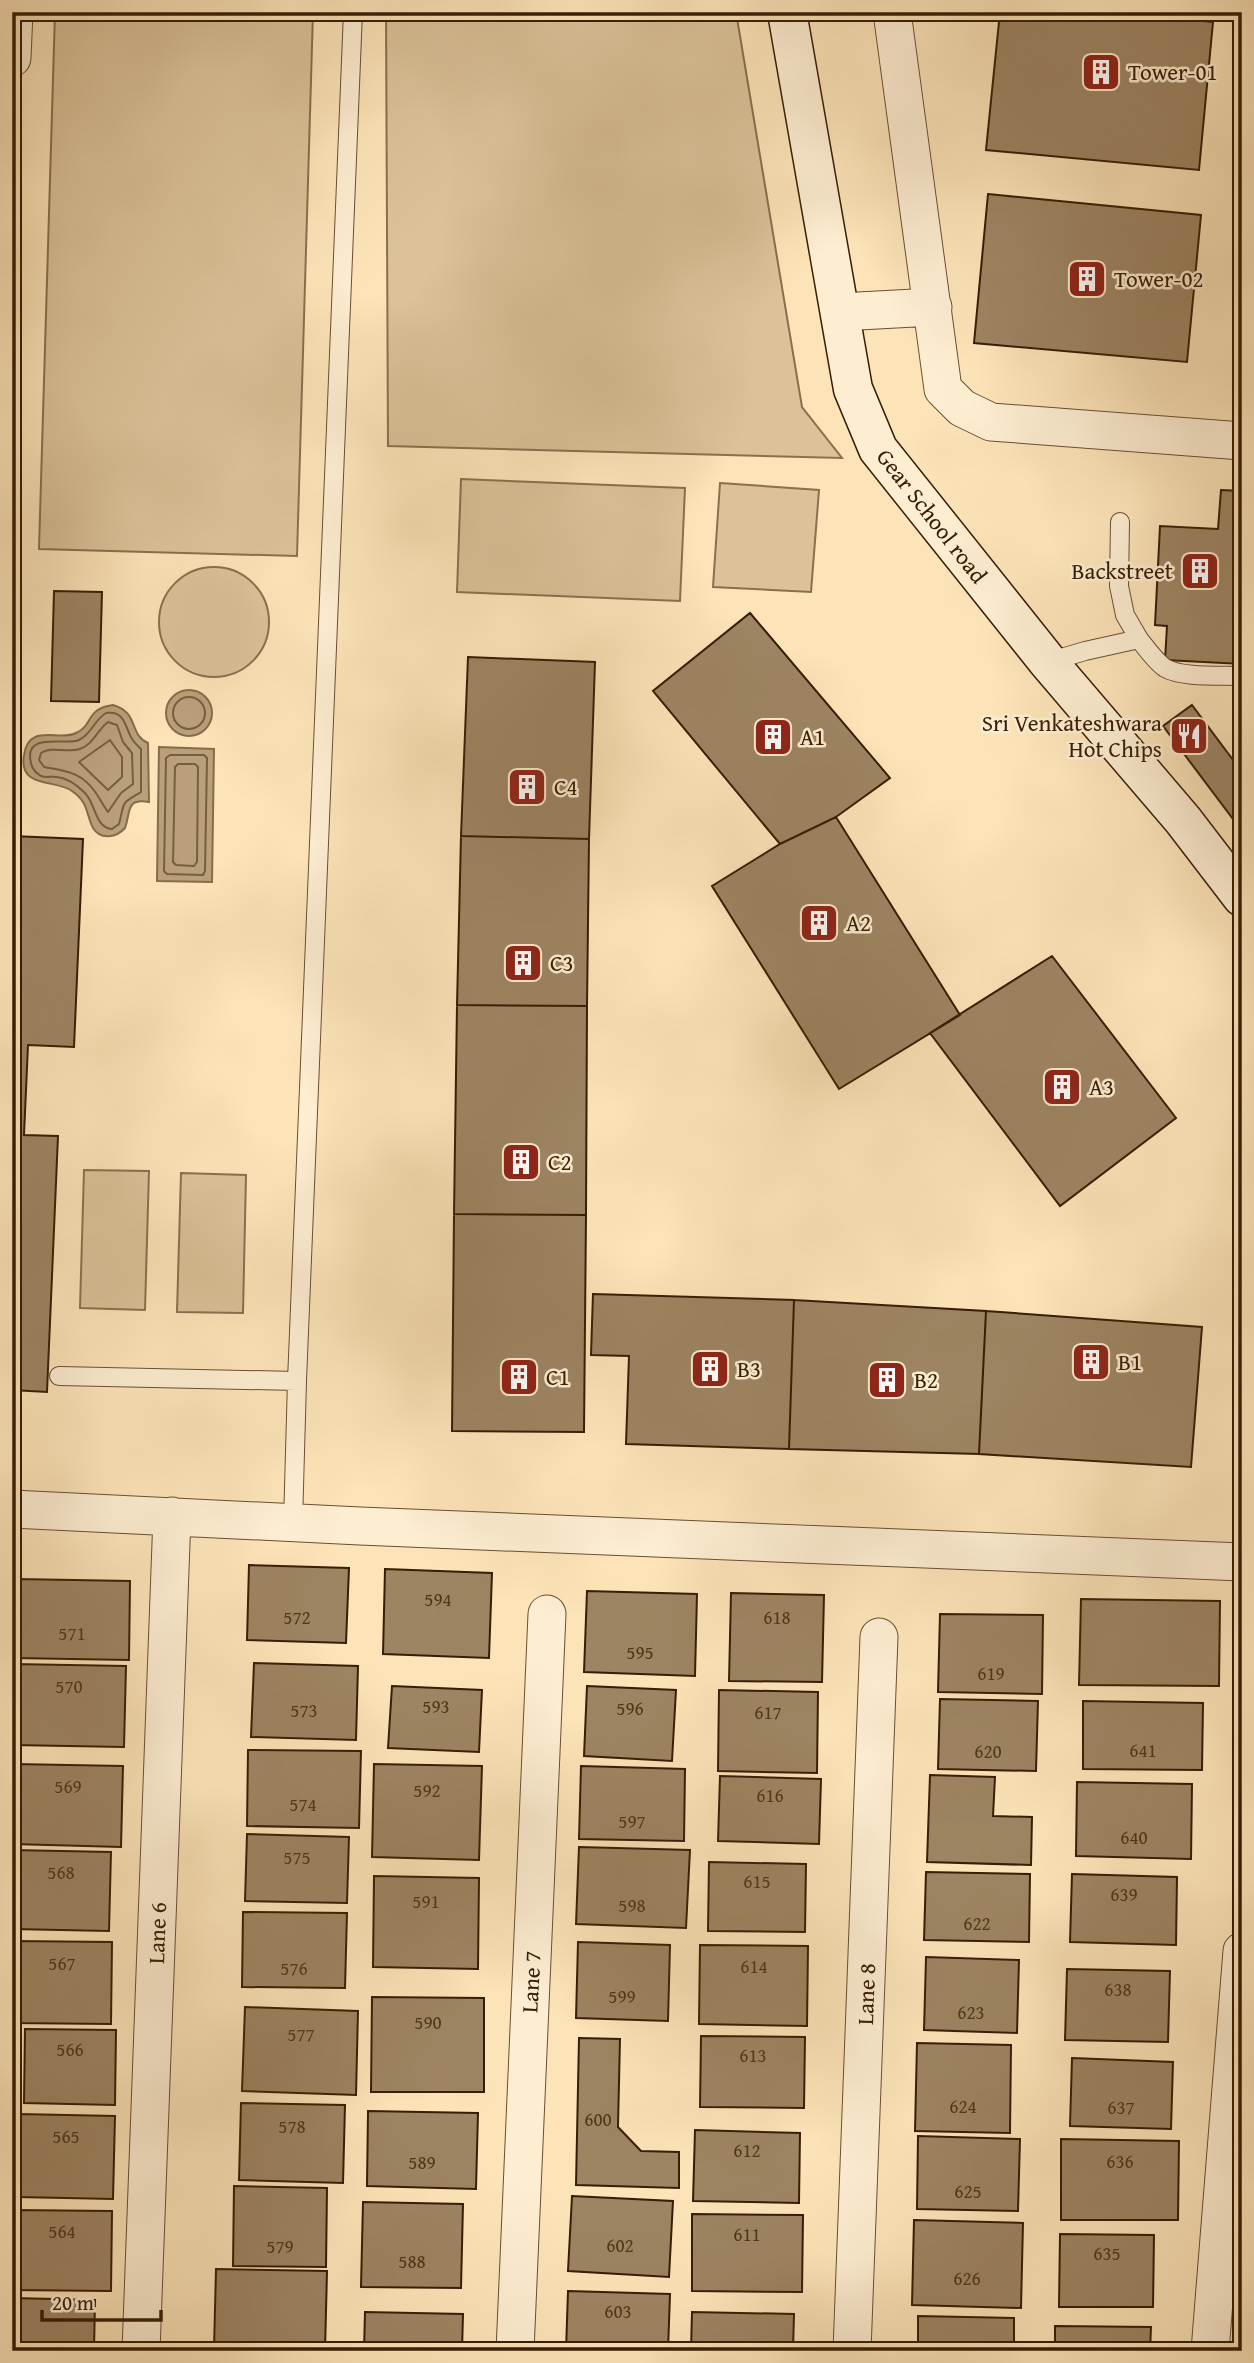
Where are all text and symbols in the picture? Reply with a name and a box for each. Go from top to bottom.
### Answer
building icon: Tower-01 [1080,51,1122,93]
place label: Tower-01 [1128,55,1218,88]
building icon: Tower-02 [1066,258,1108,300]
place label: Tower-02 [1114,262,1204,295]
street label: Gear School road [869,441,996,591]
building icon: Backstreet [1179,550,1221,592]
place label: Backstreet [1071,554,1173,587]
place label: Sri Venkateshwara Hot Chips [982,706,1162,765]
restaurant icon: Sri Venkateshwara Hot Chips [1168,715,1210,757]
building icon: A1 [752,716,794,758]
place label: A1 [800,720,825,753]
building icon: C4 [506,766,548,808]
place label: C4 [554,770,578,803]
building icon: A2 [798,902,840,944]
place label: A2 [846,906,871,939]
building icon: C3 [502,942,544,984]
place label: C3 [550,946,574,979]
building icon: A3 [1041,1066,1083,1108]
place label: A3 [1089,1070,1114,1103]
building icon: C2 [500,1141,542,1183]
place label: C2 [548,1145,572,1178]
building icon: B1 [1070,1341,1112,1383]
place label: B1 [1118,1345,1142,1378]
building icon: B3 [689,1348,731,1390]
place label: B3 [737,1352,761,1385]
building icon: C1 [498,1356,540,1398]
building icon: B2 [866,1359,908,1401]
place label: C1 [546,1360,570,1393]
place label: B2 [914,1363,938,1396]
house number: 594 [424,1585,452,1613]
house number: 572 [283,1603,311,1631]
house number: 618 [763,1603,791,1631]
house number: 571 [58,1619,86,1647]
house number: 595 [626,1638,654,1666]
house number: 619 [977,1659,1005,1687]
house number: 570 [55,1672,83,1700]
house number: 593 [422,1692,450,1720]
house number: 596 [616,1694,644,1722]
house number: 573 [290,1696,318,1724]
house number: 617 [754,1698,782,1726]
house number: 641 [1129,1736,1157,1764]
house number: 620 [974,1737,1002,1765]
house number: 569 [54,1772,82,1800]
house number: 592 [413,1776,441,1804]
house number: 616 [756,1781,784,1809]
house number: 574 [289,1790,317,1818]
house number: 597 [618,1807,646,1835]
house number: 640 [1120,1823,1148,1851]
house number: 575 [283,1843,311,1871]
house number: 568 [47,1858,75,1886]
house number: 615 [743,1867,771,1895]
house number: 639 [1110,1880,1138,1908]
house number: 591 [412,1887,440,1915]
house number: 598 [618,1891,646,1919]
street label: Lane 6 [139,1901,174,1965]
house number: 622 [963,1909,991,1937]
house number: 567 [48,1949,76,1977]
street label: Lane 7 [512,1950,549,2014]
house number: 614 [740,1952,768,1980]
house number: 576 [280,1954,308,1982]
street label: Lane 8 [848,1962,883,2026]
house number: 638 [1104,1975,1132,2003]
house number: 599 [608,1982,636,2010]
house number: 623 [957,1998,985,2026]
house number: 590 [414,2008,442,2036]
house number: 577 [287,2020,315,2048]
house number: 566 [56,2035,84,2063]
house number: 613 [739,2041,767,2069]
house number: 624 [949,2092,977,2120]
house number: 637 [1107,2093,1135,2121]
house number: 600 [584,2105,612,2133]
house number: 578 [278,2112,306,2140]
house number: 565 [52,2122,80,2150]
house number: 612 [733,2136,761,2164]
house number: 636 [1106,2147,1134,2175]
house number: 589 [408,2148,436,2176]
house number: 625 [954,2177,982,2205]
house number: 564 [48,2217,76,2245]
house number: 611 [733,2220,761,2248]
house number: 602 [606,2231,634,2259]
house number: 579 [266,2232,294,2260]
house number: 635 [1093,2239,1121,2267]
house number: 588 [398,2247,426,2275]
house number: 626 [953,2264,981,2292]
scale bar [42,2279,161,2323]
text: 20 m [52,2287,94,2318]
house number: 603 [604,2297,632,2325]

